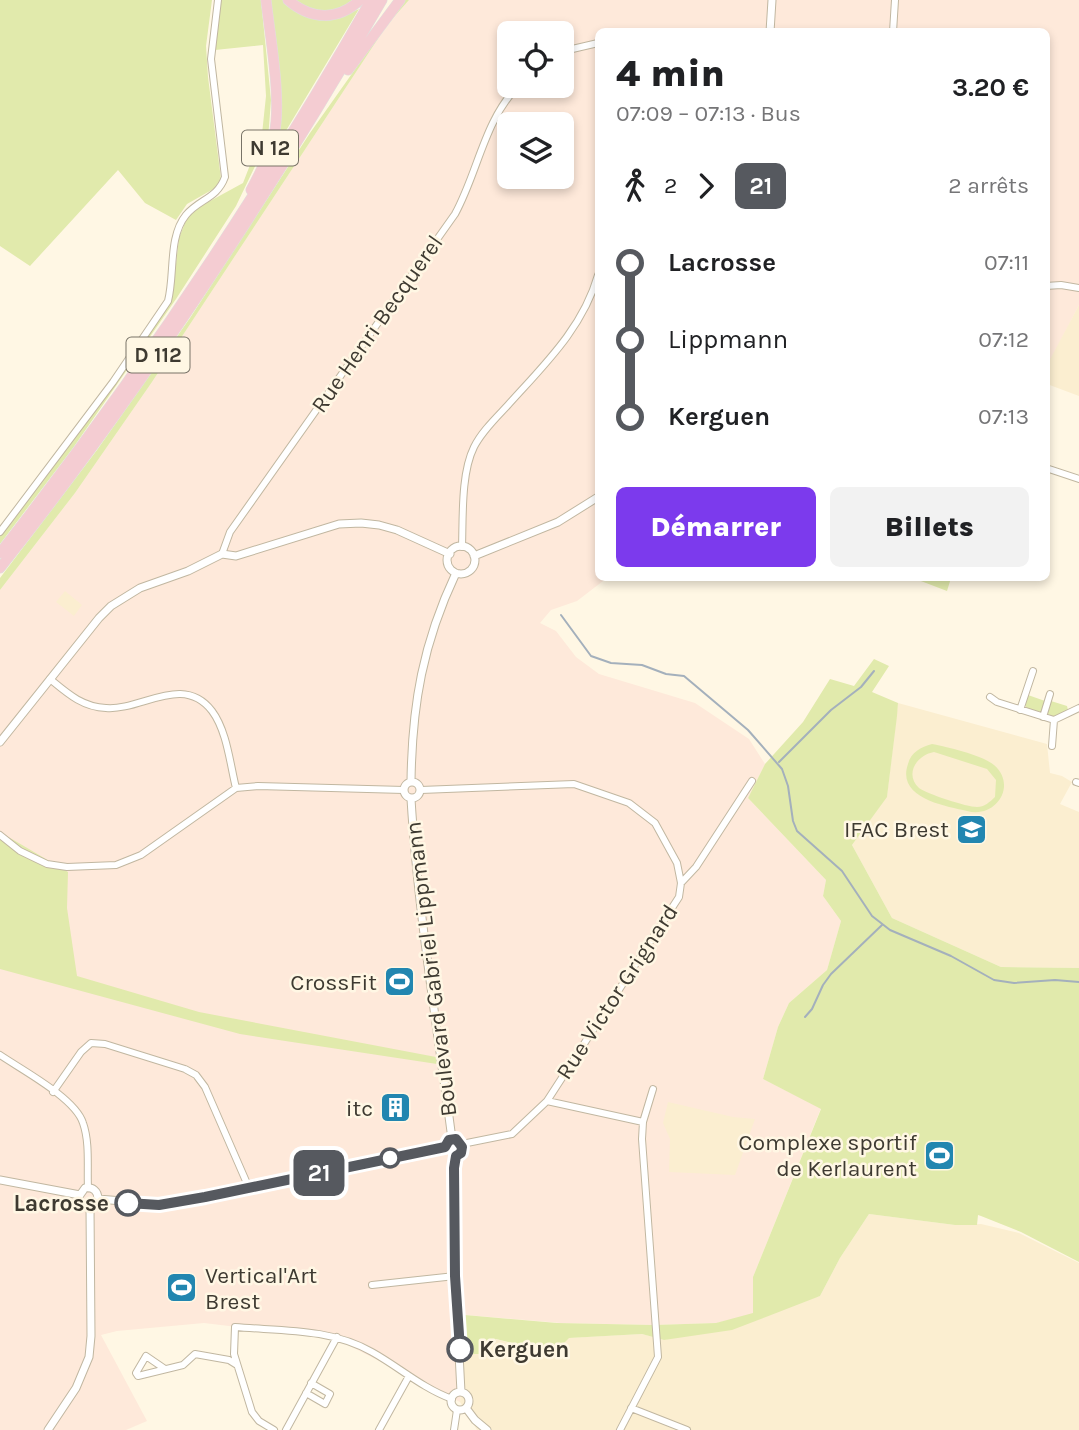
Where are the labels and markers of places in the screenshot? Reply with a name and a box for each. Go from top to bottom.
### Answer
school or university icon: IFAC Brest [955,812,989,846]
place label: IFAC Brest [844,816,949,843]
sports icon: CrossFit [383,965,417,999]
place label: CrossFit [290,969,377,996]
building icon: itc [379,1091,413,1125]
place label: itc [346,1095,373,1122]
place label: Complexe sportif de Kerlaurent [738,1129,917,1182]
sports icon: Complexe sportif de Kerlaurent [923,1138,957,1172]
unlabelled marker [380,1148,400,1168]
place label: Lacrosse [14,1190,109,1217]
marker: Lacrosse [115,1190,141,1216]
place label: Vertical'Art Brest [205,1262,317,1315]
sports icon: Vertical'Art Brest [165,1271,199,1305]
marker: Kerguen [447,1336,473,1362]
place label: Kerguen [479,1336,569,1363]

